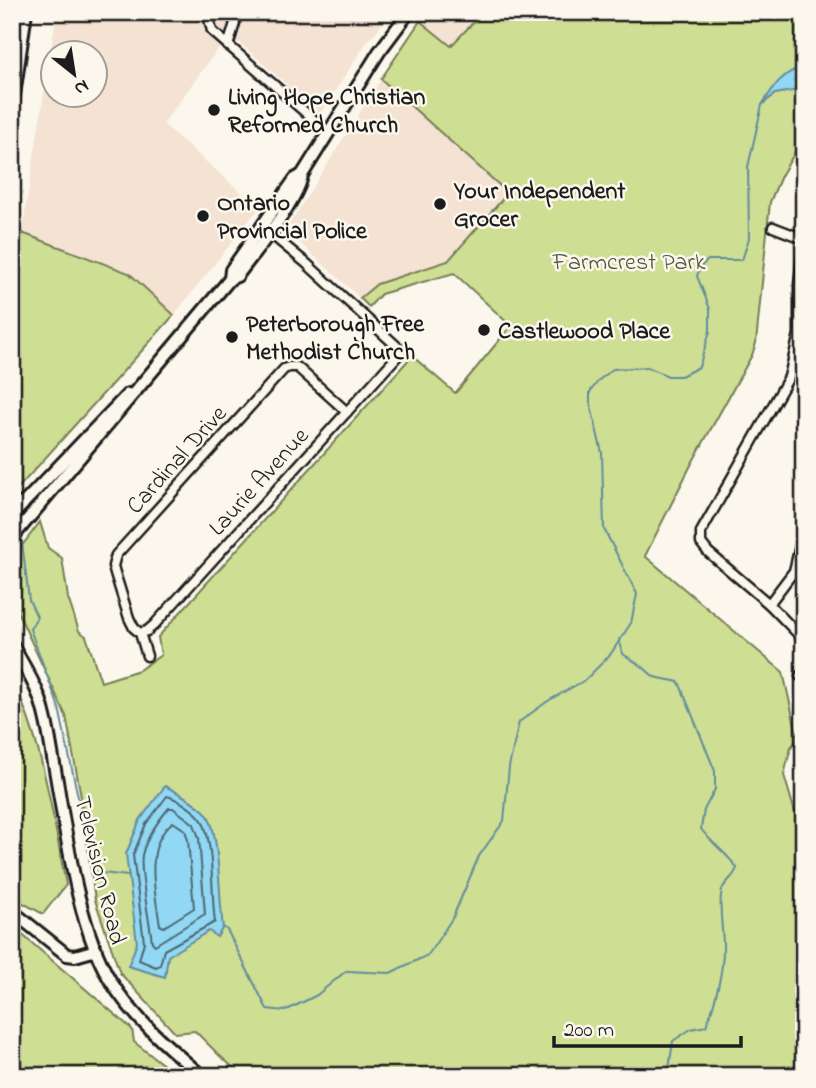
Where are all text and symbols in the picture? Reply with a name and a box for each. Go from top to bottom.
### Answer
north arrow [38,38,108,108]
text: N [69,72,94,102]
place label: Living Hope Christian Reformed Church [228,81,426,144]
marker: Living Hope Christian Reformed Church [206,102,222,118]
place label: Your Independent Grocer [453,175,626,238]
place label: Ontario Provincial Police [217,187,368,250]
marker: Your Independent Grocer [432,196,448,212]
marker: Ontario Provincial Police [195,208,211,224]
park label: Farmcrest Park [551,246,706,281]
place label: Peterborough Free Methodist Church [246,308,425,371]
place label: Castlewood Place [498,315,671,350]
marker: Castlewood Place [476,322,492,338]
marker: Peterborough Free Methodist Church [224,329,240,345]
street label: Cardinal Drive [119,398,237,523]
street label: Laurie Avenue [201,420,318,545]
street label: Television Road [63,793,134,949]
scale bar [554,1004,741,1048]
text: 200 m [564,1016,614,1046]

